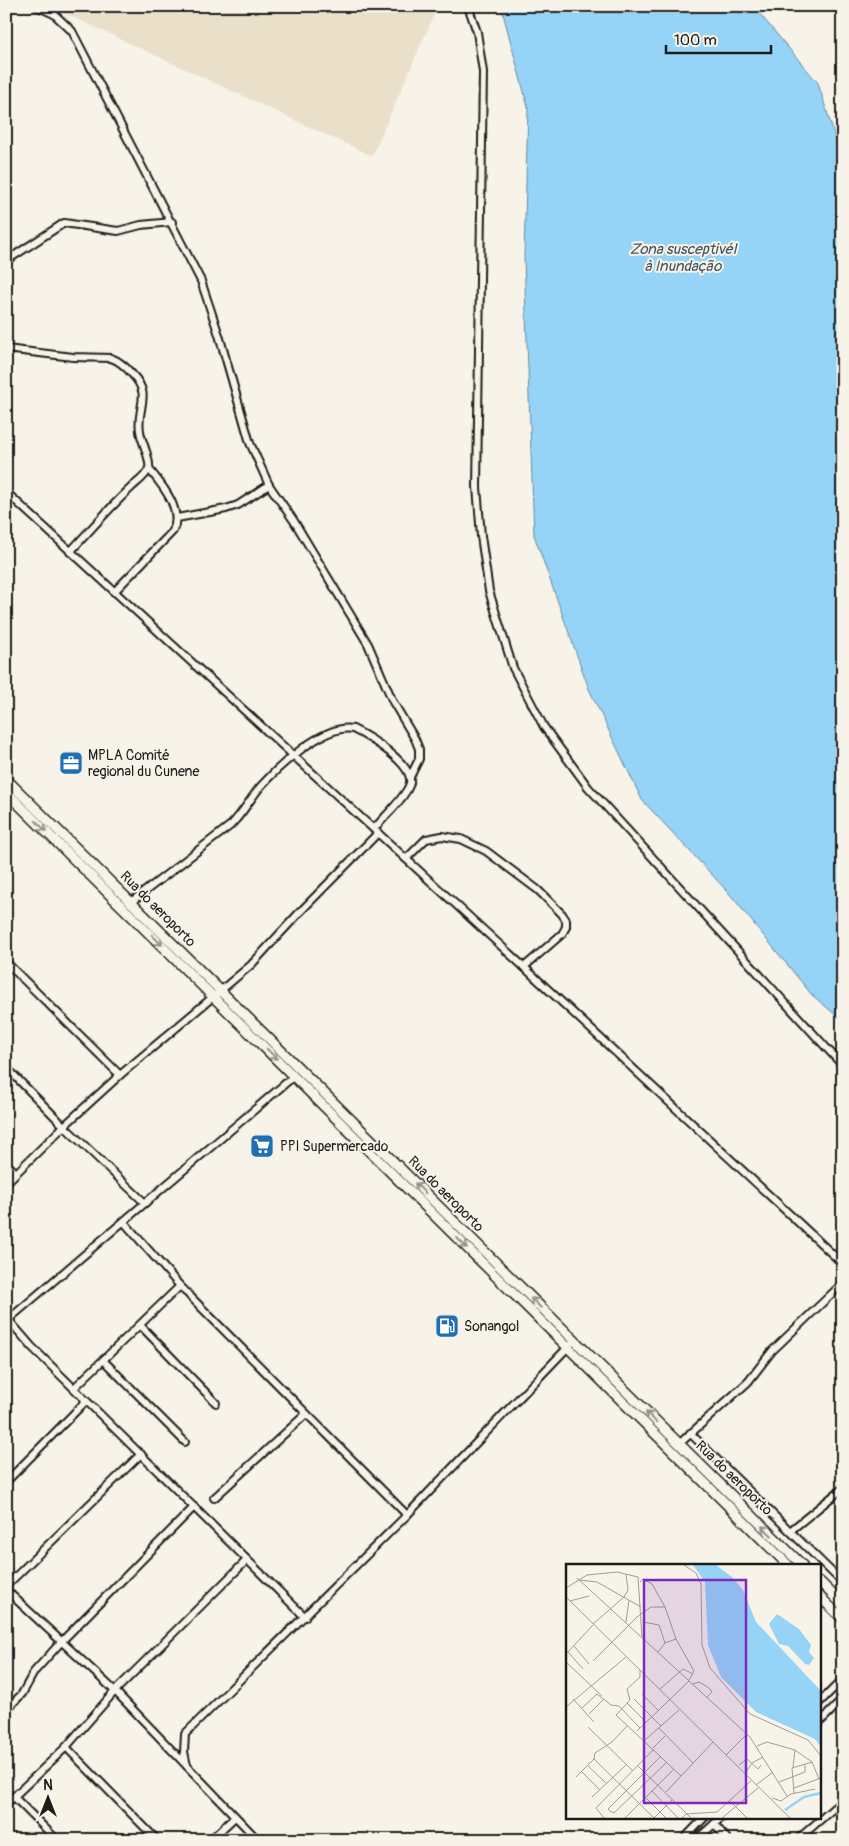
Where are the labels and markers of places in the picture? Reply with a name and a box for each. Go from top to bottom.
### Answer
place label: MPLA Comité regional du Cunene [88,747,199,780]
office icon: MPLA Comité regional du Cunene [58,750,84,776]
supermarket icon: PPI Supermercado [249,1133,275,1159]
place label: PPI Supermercado [280,1138,389,1155]
fuel station icon: Sonangol [434,1313,460,1339]
place label: Sonangol [464,1318,519,1335]

